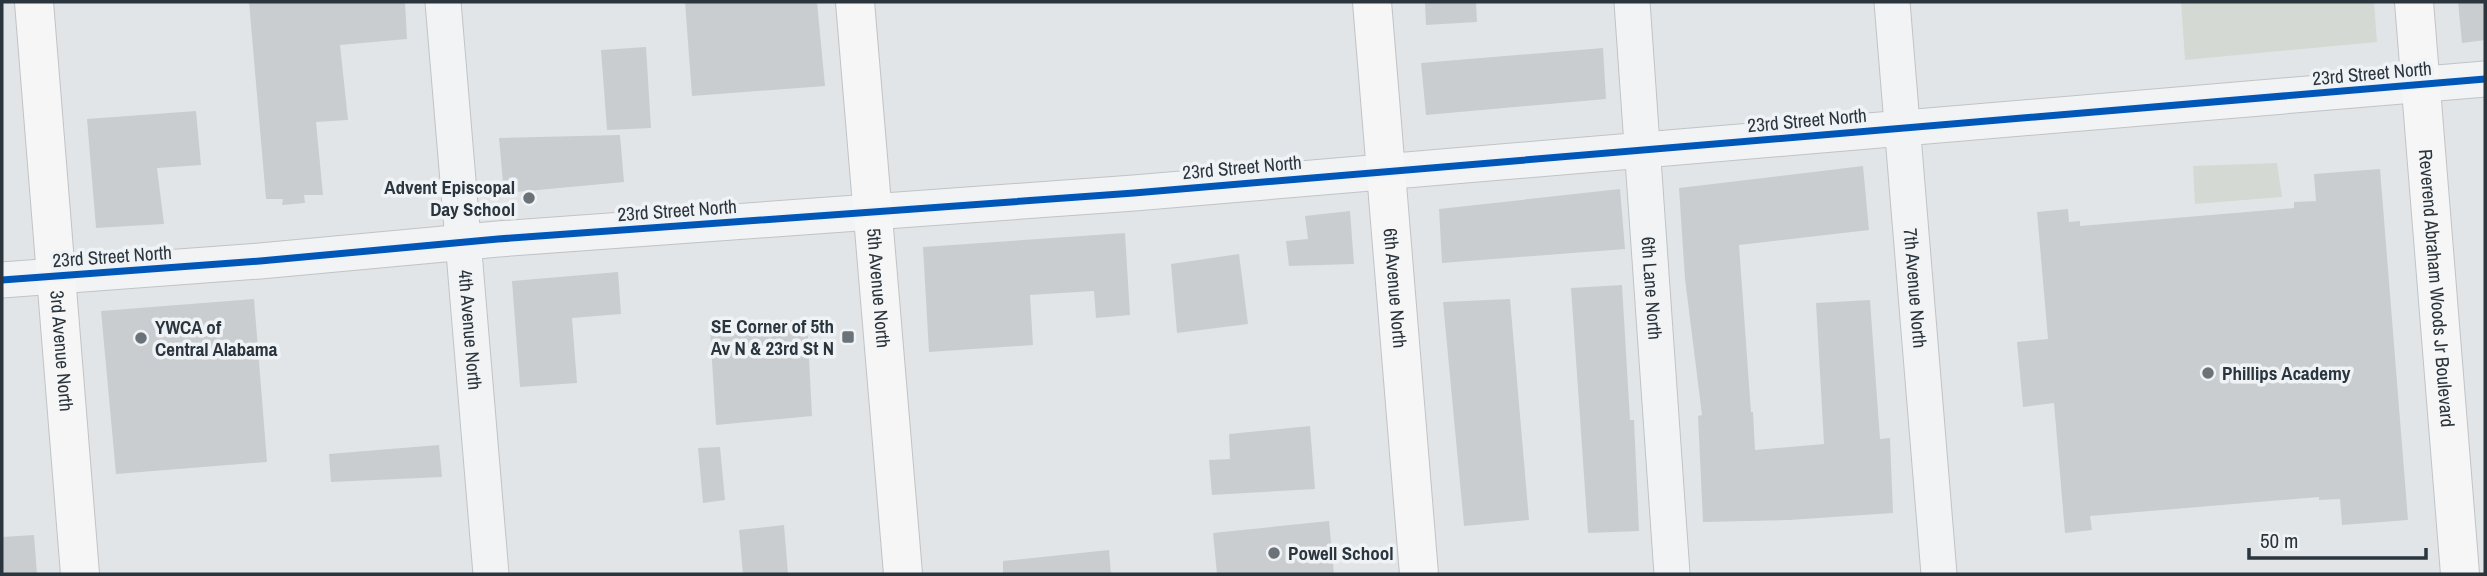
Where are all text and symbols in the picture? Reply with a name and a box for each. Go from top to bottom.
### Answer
street label: 23rd Street North [2311,55,2433,91]
street label: 23rd Street North [1746,102,1868,138]
street label: Reverend Abraham Woods Jr Boulevard [2413,148,2461,428]
street label: 23rd Street North [1181,149,1303,185]
place label: Advent Episcopal Day School [384,174,515,222]
marker: Advent Episcopal Day School [521,190,537,206]
street label: 23rd Street North [616,193,738,227]
street label: 5th Avenue North [861,227,897,349]
street label: 6th Avenue North [1378,227,1413,349]
street label: 7th Avenue North [1898,227,1933,349]
street label: 6th Lane North [1635,236,1669,341]
street label: 23rd Street North [51,239,173,273]
street label: 4th Avenue North [453,269,488,391]
street label: 3rd Avenue North [44,289,80,412]
place label: SE Corner of 5th Av N & 23rd St N [711,313,834,361]
place label: YWCA of Central Alabama [155,314,278,362]
marker: SE Corner of 5th Av N & 23rd St N [840,329,856,345]
marker: YWCA of Central Alabama [133,330,149,346]
place label: Phillips Academy [2222,360,2351,386]
marker: Phillips Academy [2200,365,2216,381]
scale bar [2249,516,2426,560]
text: 50 m [2260,526,2298,555]
place label: Powell School [1288,540,1394,566]
marker: Powell School [1266,545,1282,561]

